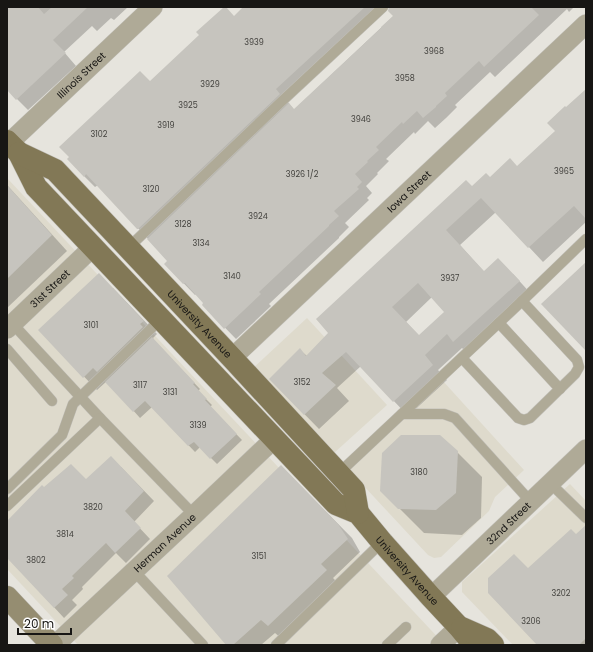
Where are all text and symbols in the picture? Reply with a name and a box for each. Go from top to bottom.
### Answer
house number: 3939 [244,37,264,48]
house number: 3968 [424,46,444,57]
street label: Illinois Street [53,48,109,102]
house number: 3958 [395,73,415,84]
house number: 3929 [200,79,220,90]
house number: 3925 [178,100,198,111]
house number: 3946 [351,114,371,125]
house number: 3919 [157,120,175,131]
house number: 3102 [91,129,108,140]
street label: Iowa Street [383,166,434,216]
house number: 3965 [554,166,574,177]
house number: 3926 1/2 [286,169,319,180]
house number: 3120 [143,184,159,195]
house number: 3924 [248,211,268,222]
house number: 3128 [175,219,191,230]
house number: 3134 [192,238,210,249]
street label: 31st Street [26,265,73,311]
house number: 3140 [223,271,241,282]
house number: 3937 [441,273,460,284]
street label: University Avenue [164,286,236,361]
house number: 3101 [84,320,98,331]
house number: 3152 [294,377,311,388]
house number: 3117 [133,380,148,391]
house number: 3131 [163,387,177,398]
house number: 3139 [189,420,207,431]
house number: 3180 [410,467,428,478]
street label: 32nd Street [483,498,534,548]
house number: 3820 [83,502,103,513]
street label: Herman Avenue [130,510,199,576]
house number: 3814 [56,529,74,540]
street label: University Avenue [372,533,442,608]
house number: 3151 [252,551,266,562]
house number: 3802 [26,555,46,566]
house number: 3202 [552,588,571,599]
scale bar [18,610,71,636]
text: 20 m [24,615,54,632]
house number: 3206 [521,616,541,627]

